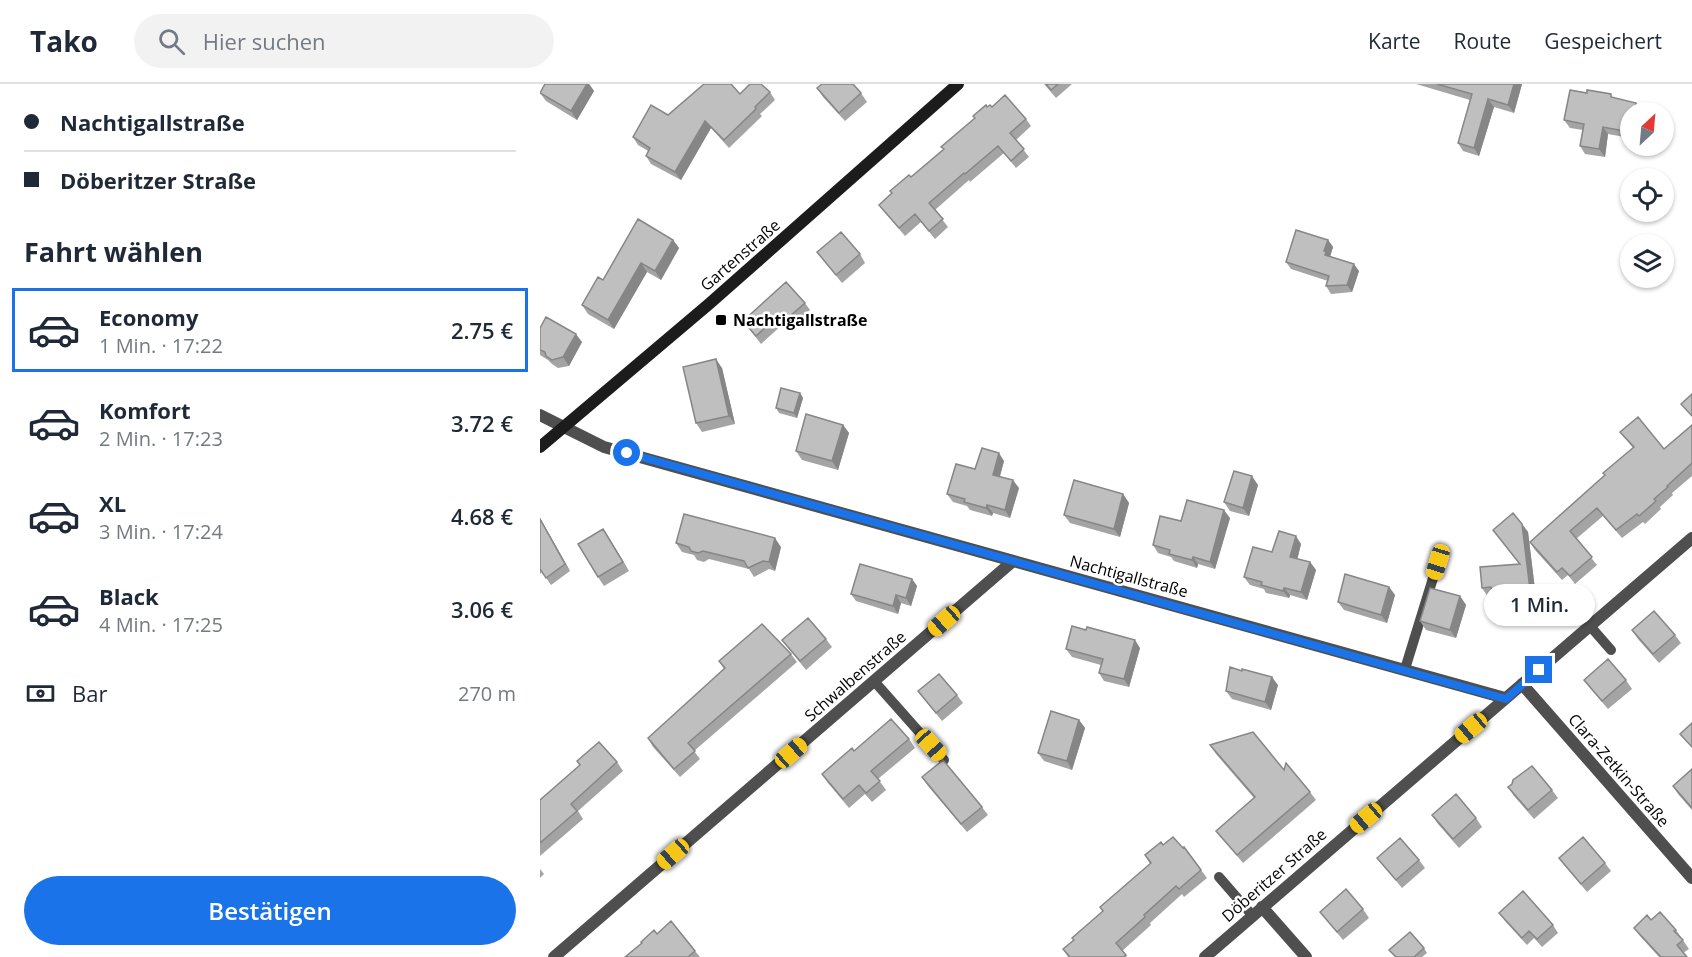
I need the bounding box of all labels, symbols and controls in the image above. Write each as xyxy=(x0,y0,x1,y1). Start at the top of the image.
search box xyxy=(134,14,554,68)
text: Tako xyxy=(30,22,98,60)
icon: search xyxy=(155,25,188,58)
text: Hier suchen xyxy=(203,26,326,56)
text: Karte xyxy=(1368,27,1420,55)
text: Route xyxy=(1453,27,1511,55)
text: Gespeichert xyxy=(1544,27,1662,55)
north arrow xyxy=(1620,102,1674,156)
map controls xyxy=(1620,102,1674,288)
text: Nachtigallstraße xyxy=(60,107,245,137)
text: Döberitzer Straße xyxy=(60,165,256,195)
button: locate xyxy=(1620,168,1674,222)
street label: Gartenstraße xyxy=(695,214,785,296)
text: Fahrt wählen xyxy=(24,233,203,270)
button: layers xyxy=(1620,234,1674,288)
text: Economy xyxy=(99,302,198,332)
icon: car xyxy=(27,303,81,357)
place label: Nachtigallstraße xyxy=(733,309,867,331)
marker: Nachtigallstraße xyxy=(714,313,728,327)
text: 2.75 € xyxy=(451,315,513,345)
text: 1 Min. · 17:22 xyxy=(99,332,223,359)
text: Komfort xyxy=(99,395,191,425)
icon: car xyxy=(27,396,81,450)
text: 3.72 € xyxy=(451,408,513,438)
text: 2 Min. · 17:23 xyxy=(99,425,223,452)
route start xyxy=(613,439,640,466)
text: XL xyxy=(99,488,126,518)
icon: car xyxy=(27,489,81,543)
text: 4.68 € xyxy=(451,501,513,531)
text: 3 Min. · 17:24 xyxy=(99,518,223,545)
car xyxy=(1424,542,1452,582)
street label: Nachtigallstraße xyxy=(1067,550,1191,602)
text: Black xyxy=(99,581,159,611)
icon: car xyxy=(27,582,81,636)
callout: 1 Min. xyxy=(1484,583,1594,625)
text: 1 Min. xyxy=(1510,591,1569,618)
text: 3.06 € xyxy=(451,594,513,624)
car xyxy=(925,602,963,640)
text: 4 Min. · 17:25 xyxy=(99,611,223,638)
street label: Schwalbenstraße xyxy=(800,626,910,726)
route end xyxy=(1525,656,1552,683)
icon: cash xyxy=(24,677,57,710)
text: Bar xyxy=(72,678,107,708)
text: 270 m xyxy=(458,680,516,707)
street label: Clara-Zetkin-Straße xyxy=(1564,709,1674,831)
car xyxy=(1451,710,1491,746)
car xyxy=(912,726,950,764)
car xyxy=(772,734,810,772)
car xyxy=(1346,800,1386,836)
street label: Döberitzer Straße xyxy=(1217,823,1331,927)
car xyxy=(654,835,692,873)
button: Bestätigen xyxy=(24,876,516,945)

